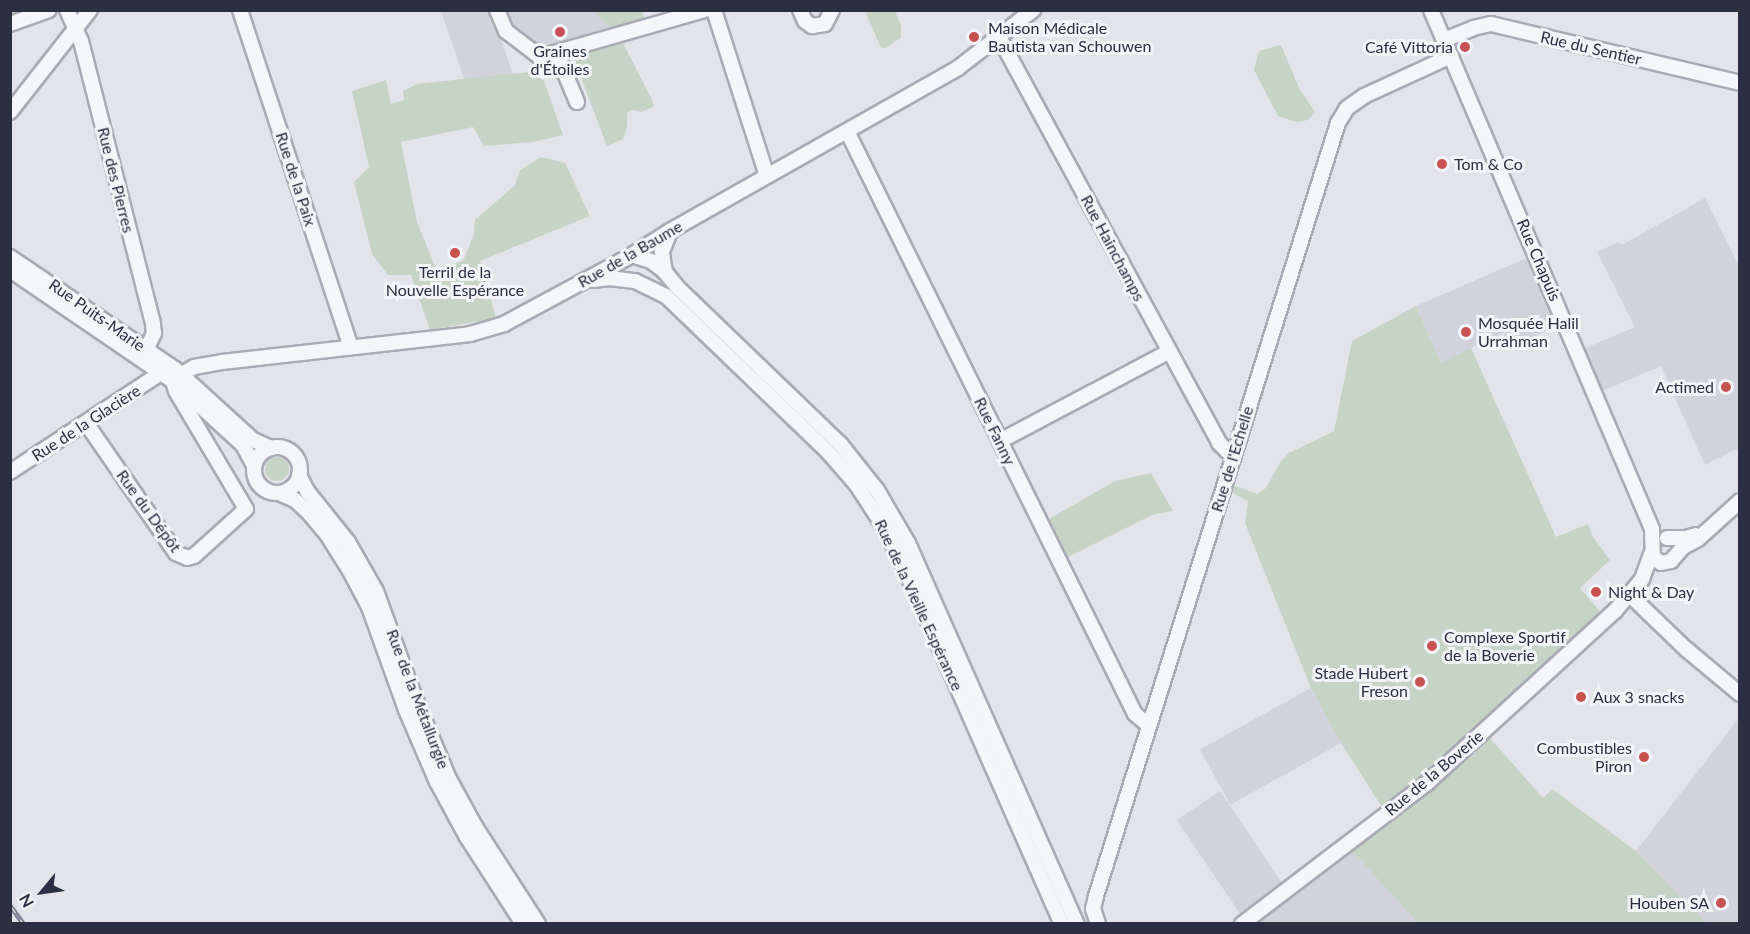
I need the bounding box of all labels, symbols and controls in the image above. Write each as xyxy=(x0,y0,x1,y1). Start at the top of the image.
place label: Maison Médicale Bautista van Schouwen xyxy=(988,18,1152,56)
marker: Graines d'Étoiles xyxy=(553,25,567,39)
street label: Rue du Sentier xyxy=(1539,27,1643,69)
marker: Maison Médicale Bautista van Schouwen xyxy=(965,28,983,46)
place label: Café Vittoria xyxy=(1364,37,1453,57)
marker: Café Vittoria xyxy=(1458,40,1472,54)
place label: Graines d'Étoiles xyxy=(531,41,589,79)
street label: Rue des Pierres xyxy=(94,125,138,235)
street label: Rue de la Paix xyxy=(272,130,320,228)
place label: Tom & Co xyxy=(1454,154,1523,174)
marker: Tom & Co xyxy=(1435,157,1449,171)
street label: Rue Hainchamps xyxy=(1077,192,1149,304)
street label: Rue de la Baume xyxy=(574,216,686,292)
street label: Rue Chapuis xyxy=(1513,216,1565,304)
marker: Terril de la Nouvelle Espérance xyxy=(448,246,462,260)
place label: Terril de la Nouvelle Espérance xyxy=(386,262,524,300)
street label: Rue Puits-Marie xyxy=(45,275,149,355)
place label: Mosquée Halil Urrahman xyxy=(1478,313,1579,351)
marker: Mosquée Halil Urrahman xyxy=(1459,325,1473,339)
place label: Actimed xyxy=(1655,377,1714,397)
marker: Actimed xyxy=(1719,380,1733,394)
street label: Rue de la Glacière xyxy=(28,381,144,465)
street label: Rue Fanny xyxy=(970,394,1020,468)
street label: Rue de l'Echelle xyxy=(1207,404,1257,514)
street label: Rue du Dépôt xyxy=(113,466,185,556)
street label: Rue de la Vieille Espérance xyxy=(871,516,967,694)
place label: Night & Day xyxy=(1608,582,1694,602)
marker: Night & Day xyxy=(1589,585,1603,599)
street label: Rue de la Métallurgie xyxy=(383,627,453,771)
place label: Complexe Sportif de la Boverie xyxy=(1444,627,1566,665)
marker: Complexe Sportif de la Boverie xyxy=(1425,639,1439,653)
place label: Stade Hubert Freson xyxy=(1315,663,1408,701)
marker: Stade Hubert Freson xyxy=(1413,675,1427,689)
place label: Aux 3 snacks xyxy=(1593,687,1684,707)
marker: Aux 3 snacks xyxy=(1574,690,1588,704)
street label: Rue de la Boverie xyxy=(1381,726,1487,820)
place label: Combustibles Piron xyxy=(1536,738,1632,776)
marker: Combustibles Piron xyxy=(1637,750,1651,764)
north arrow xyxy=(12,862,72,922)
text: N xyxy=(15,891,37,911)
place label: Houben SA xyxy=(1629,893,1709,913)
marker: Houben SA xyxy=(1714,896,1728,910)

